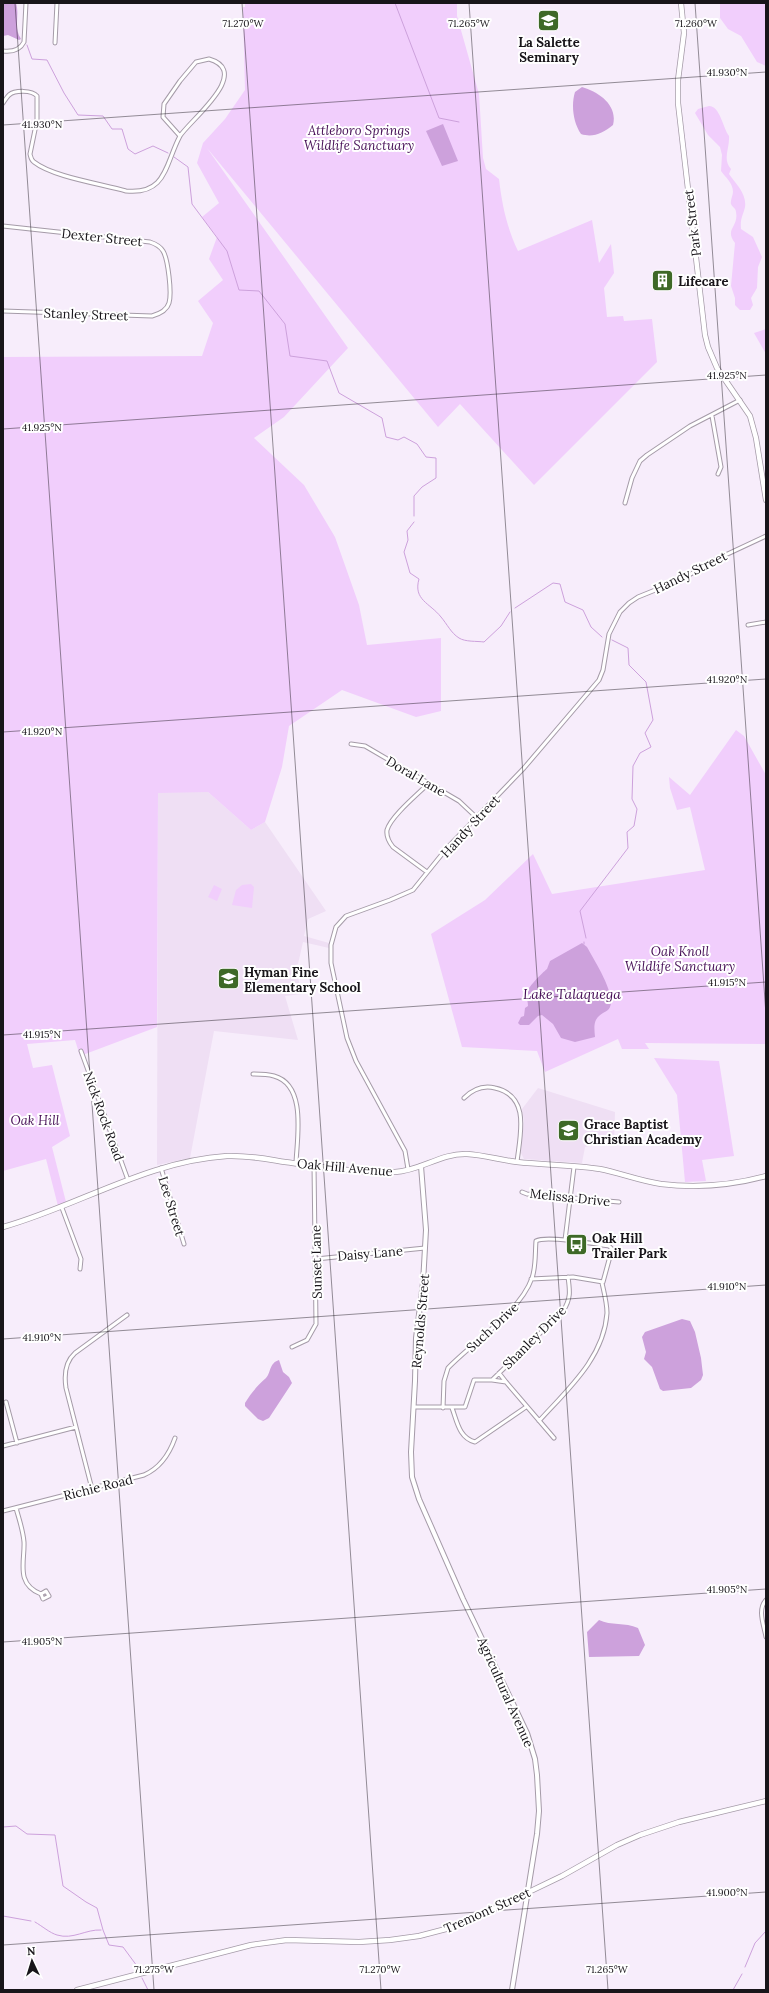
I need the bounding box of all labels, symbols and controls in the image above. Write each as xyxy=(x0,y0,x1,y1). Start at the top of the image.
school or university icon: La Salette Seminary xyxy=(536,7,562,33)
text: 71.270°W xyxy=(223,17,264,30)
text: 71.265°W xyxy=(448,17,491,30)
text: 71.260°W xyxy=(675,17,718,30)
place label: La Salette Seminary xyxy=(518,34,580,66)
text: 41.930°N xyxy=(707,66,748,79)
text: 41.930°N xyxy=(22,118,63,131)
park label: Attleboro Springs Wildlife Sanctuary xyxy=(304,122,415,154)
street label: Park Street xyxy=(680,188,705,257)
street label: Dexter Street xyxy=(61,225,143,250)
building icon: Lifecare xyxy=(650,268,676,294)
place label: Lifecare xyxy=(678,273,729,290)
street label: Stanley Street xyxy=(43,305,129,324)
text: 41.925°N xyxy=(707,369,747,382)
text: 41.925°N xyxy=(22,421,62,434)
street label: Handy Street xyxy=(651,547,730,598)
text: 41.920°N xyxy=(707,673,748,686)
text: 41.920°N xyxy=(22,725,63,738)
street label: Doral Lane xyxy=(383,753,449,800)
street label: Handy Street xyxy=(437,791,504,861)
park label: Oak Knoll Wildlife Sanctuary xyxy=(625,943,736,975)
place label: Hyman Fine Elementary School xyxy=(244,964,361,996)
school or university icon: Hyman Fine Elementary School xyxy=(215,966,241,992)
text: 41.915°N xyxy=(708,976,746,989)
water label: Lake Talaquega xyxy=(523,985,621,1003)
text: 41.915°N xyxy=(23,1028,61,1041)
street label: Nick Rock Road xyxy=(79,1069,128,1163)
park label: Oak Hill xyxy=(10,1112,60,1129)
place label: Grace Baptist Christian Academy xyxy=(584,1116,703,1148)
school or university icon: Grace Baptist Christian Academy xyxy=(556,1118,582,1144)
street label: Oak Hill Avenue xyxy=(297,1155,393,1180)
street label: Lee Street xyxy=(154,1174,189,1238)
street label: Melissa Drive xyxy=(529,1185,611,1210)
street label: Sunset Lane xyxy=(307,1225,326,1299)
place label: Oak Hill Trailer Park xyxy=(592,1230,667,1262)
bus stop icon: Oak Hill Trailer Park xyxy=(563,1232,589,1258)
street label: Daisy Lane xyxy=(337,1242,404,1265)
street label: Reynolds Street xyxy=(408,1273,433,1369)
text: 41.910°N xyxy=(708,1280,747,1293)
street label: Such Drive xyxy=(463,1299,522,1356)
street label: Shanley Drive xyxy=(499,1302,570,1373)
text: 41.910°N xyxy=(23,1331,62,1344)
street label: Richie Road xyxy=(62,1471,135,1504)
text: 41.905°N xyxy=(707,1583,748,1596)
street label: Agricultural Avenue xyxy=(473,1634,537,1750)
text: 41.905°N xyxy=(22,1635,63,1648)
street label: Tremont Street xyxy=(441,1884,533,1937)
text: 41.900°N xyxy=(706,1886,748,1899)
north arrow xyxy=(12,1941,52,1981)
text: N xyxy=(27,1944,37,1958)
text: 71.275°W xyxy=(134,1963,175,1976)
text: 71.270°W xyxy=(360,1963,401,1976)
text: 71.265°W xyxy=(586,1963,629,1976)

